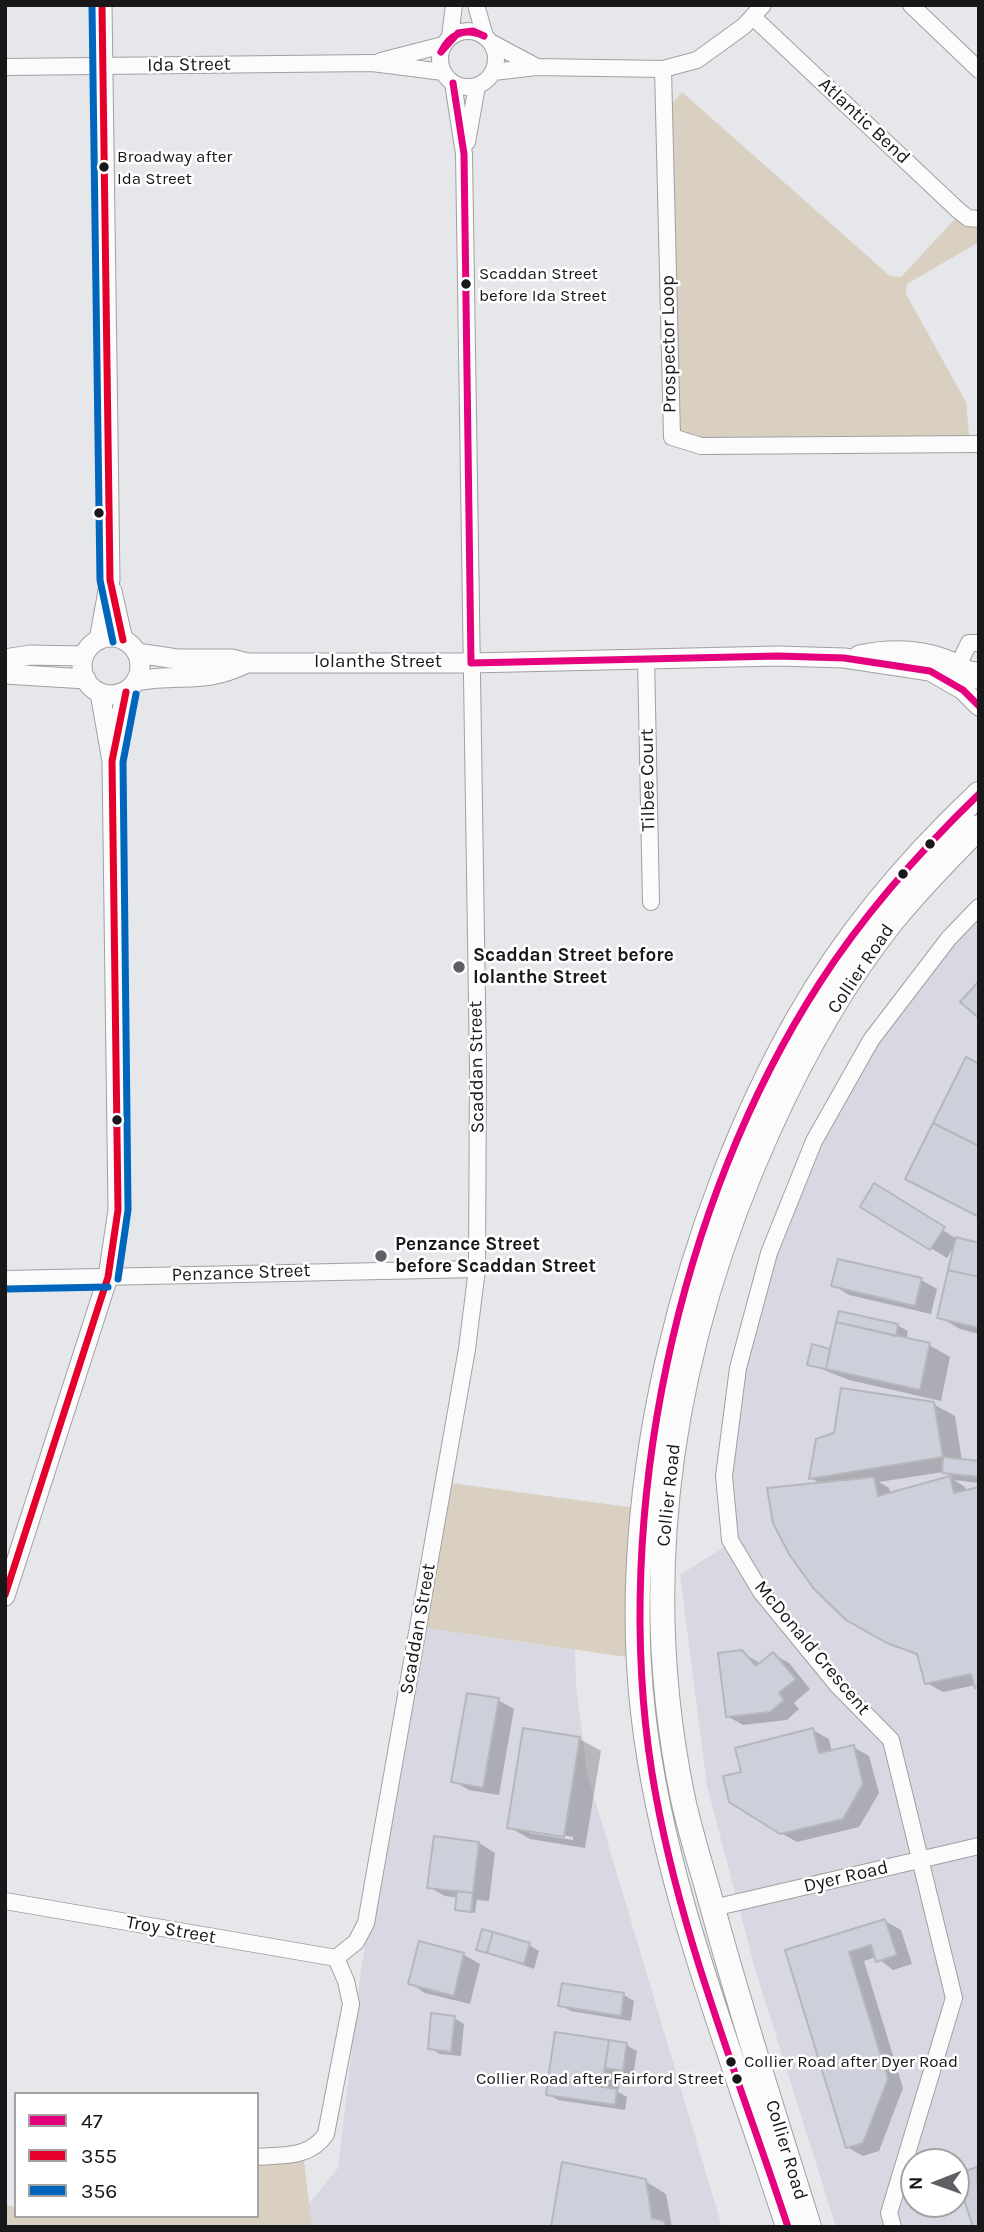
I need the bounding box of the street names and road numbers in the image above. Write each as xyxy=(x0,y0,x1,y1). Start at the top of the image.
street label: Ida Street xyxy=(147,53,231,77)
street label: Atlantic Bend xyxy=(814,73,914,169)
street label: Prospector Loop xyxy=(656,275,682,413)
street label: Iolanthe Street xyxy=(314,651,442,673)
street label: Tilbee Court xyxy=(636,728,660,832)
street label: Collier Road xyxy=(823,920,899,1018)
street label: Scaddan Street xyxy=(464,1000,490,1134)
street label: Penzance Street xyxy=(171,1259,311,1287)
street label: Collier Road xyxy=(652,1442,686,1548)
street label: Scaddan Street xyxy=(395,1562,441,1696)
street label: McDonald Crescent xyxy=(749,1576,875,1720)
street label: Dyer Road xyxy=(801,1856,891,1898)
street label: Troy Street xyxy=(124,1911,218,1949)
street label: Collier Road xyxy=(760,2097,812,2203)

